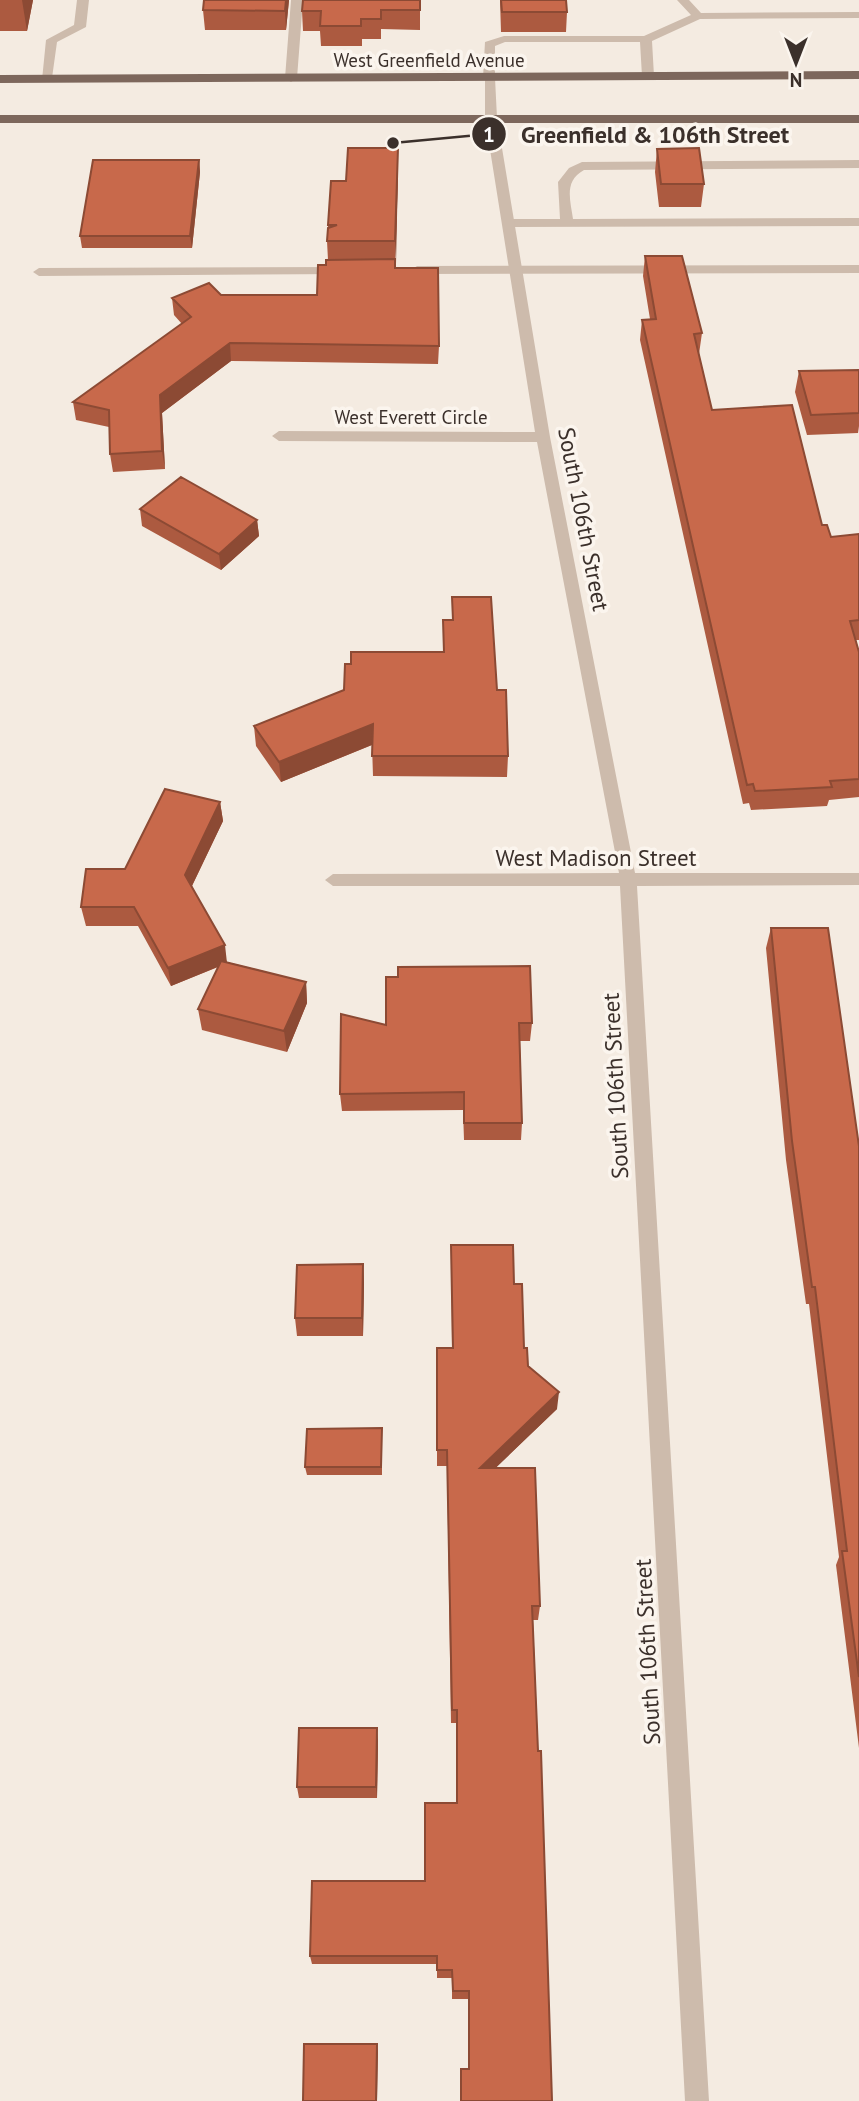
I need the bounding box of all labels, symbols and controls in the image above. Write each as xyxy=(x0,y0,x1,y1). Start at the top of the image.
north arrow xyxy=(761,28,831,98)
street label: West Greenfield Avenue xyxy=(333,48,525,72)
text: N xyxy=(790,68,802,92)
callout: Greenfield & 106th Street xyxy=(472,112,803,157)
text: Greenfield & 106th Street xyxy=(521,119,790,150)
text: 1 xyxy=(483,121,495,148)
street label: West Everett Circle xyxy=(334,405,488,429)
street label: South 106th Street xyxy=(552,425,616,613)
street label: West Madison Street xyxy=(496,843,697,872)
street label: South 106th Street xyxy=(596,992,634,1180)
street label: South 106th Street xyxy=(628,1558,666,1746)

